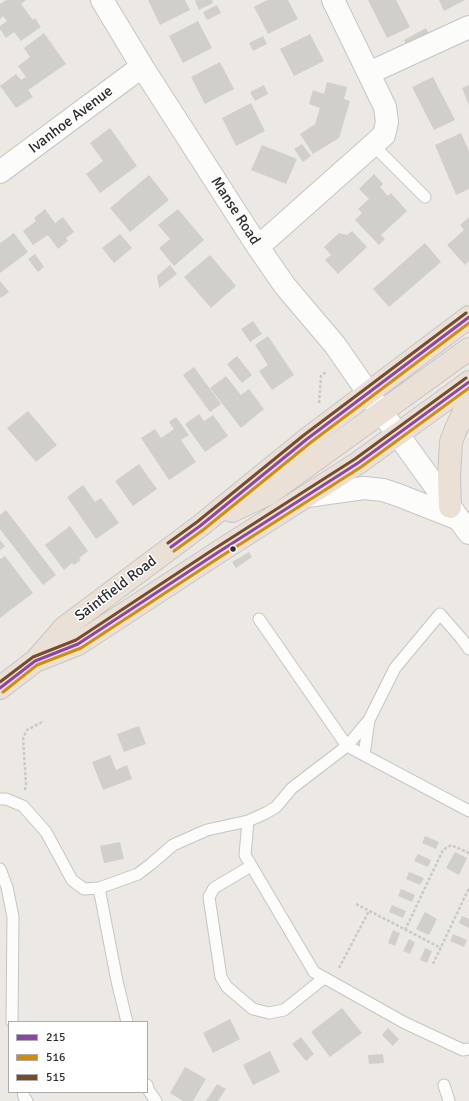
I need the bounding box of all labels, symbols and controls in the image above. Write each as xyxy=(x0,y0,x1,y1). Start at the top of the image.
street label: Ivanhoe Avenue xyxy=(25,83,117,157)
street label: Manse Road xyxy=(206,174,264,248)
unlabelled marker xyxy=(228,544,238,554)
street label: Saintfield Road xyxy=(72,552,160,626)
legend xyxy=(8,1021,148,1093)
text: 215 xyxy=(46,1030,65,1045)
text: 516 xyxy=(46,1050,65,1065)
text: 515 xyxy=(46,1070,65,1085)

